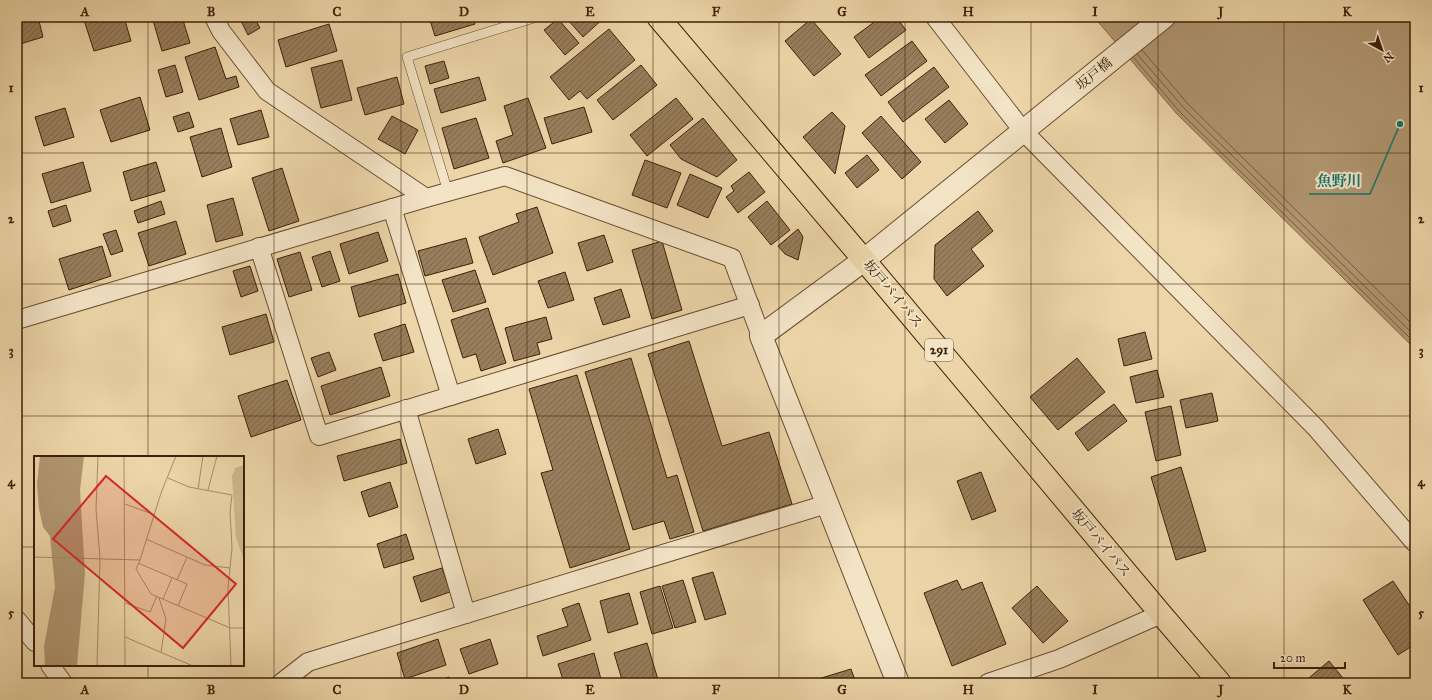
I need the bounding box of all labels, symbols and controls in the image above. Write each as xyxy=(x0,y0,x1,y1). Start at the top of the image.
text: A xyxy=(80,4,90,20)
text: B xyxy=(207,4,216,20)
text: C xyxy=(333,4,342,20)
text: D xyxy=(459,4,469,20)
text: E xyxy=(585,4,595,20)
text: F xyxy=(712,4,721,20)
text: G xyxy=(837,4,847,20)
text: H xyxy=(962,4,974,20)
text: I xyxy=(1092,4,1098,20)
text: J xyxy=(1216,4,1224,20)
text: K xyxy=(1342,4,1352,20)
north arrow xyxy=(1362,30,1402,70)
text: N xyxy=(1380,49,1396,66)
street label: 坂戸橋 xyxy=(1072,54,1116,94)
text: 1 xyxy=(8,80,14,96)
text: 1 xyxy=(1418,80,1424,96)
callout: 魚野川 xyxy=(1309,167,1370,194)
text: 魚野川 xyxy=(1316,172,1362,190)
text: 2 xyxy=(8,211,15,227)
text: 2 xyxy=(1418,211,1425,227)
street label: 坂戸バイパス xyxy=(860,256,926,332)
road number: 291 xyxy=(925,339,953,361)
text: 3 xyxy=(8,343,14,359)
text: 3 xyxy=(1418,343,1424,359)
inset map xyxy=(34,456,244,666)
text: 4 xyxy=(7,474,15,490)
text: 4 xyxy=(1417,474,1425,490)
street label: 坂戸バイパス xyxy=(1068,505,1134,581)
text: 5 xyxy=(8,605,15,621)
text: 5 xyxy=(1418,605,1425,621)
scale bar xyxy=(1274,644,1345,670)
text: 20 m xyxy=(1280,651,1306,665)
text: A xyxy=(80,682,90,698)
text: B xyxy=(207,682,216,698)
text: C xyxy=(333,682,342,698)
text: D xyxy=(459,682,469,698)
text: E xyxy=(585,682,595,698)
text: F xyxy=(712,682,721,698)
text: G xyxy=(837,682,847,698)
text: H xyxy=(962,682,974,698)
text: I xyxy=(1092,682,1098,698)
text: J xyxy=(1216,682,1224,698)
text: K xyxy=(1342,682,1352,698)

